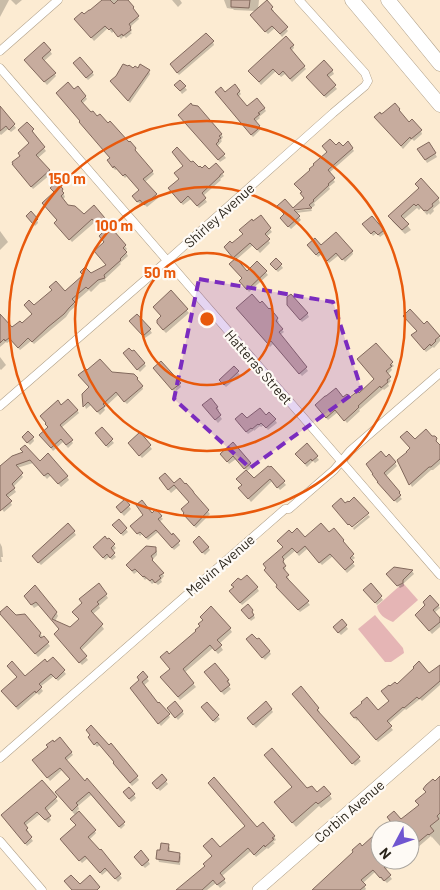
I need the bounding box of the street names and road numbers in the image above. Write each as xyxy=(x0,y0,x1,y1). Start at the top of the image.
street label: Shirley Avenue xyxy=(180,179,258,251)
street label: Hatteras Street xyxy=(222,326,296,408)
street label: Melvin Avenue xyxy=(182,530,258,600)
street label: Corbin Avenue xyxy=(310,776,388,846)

